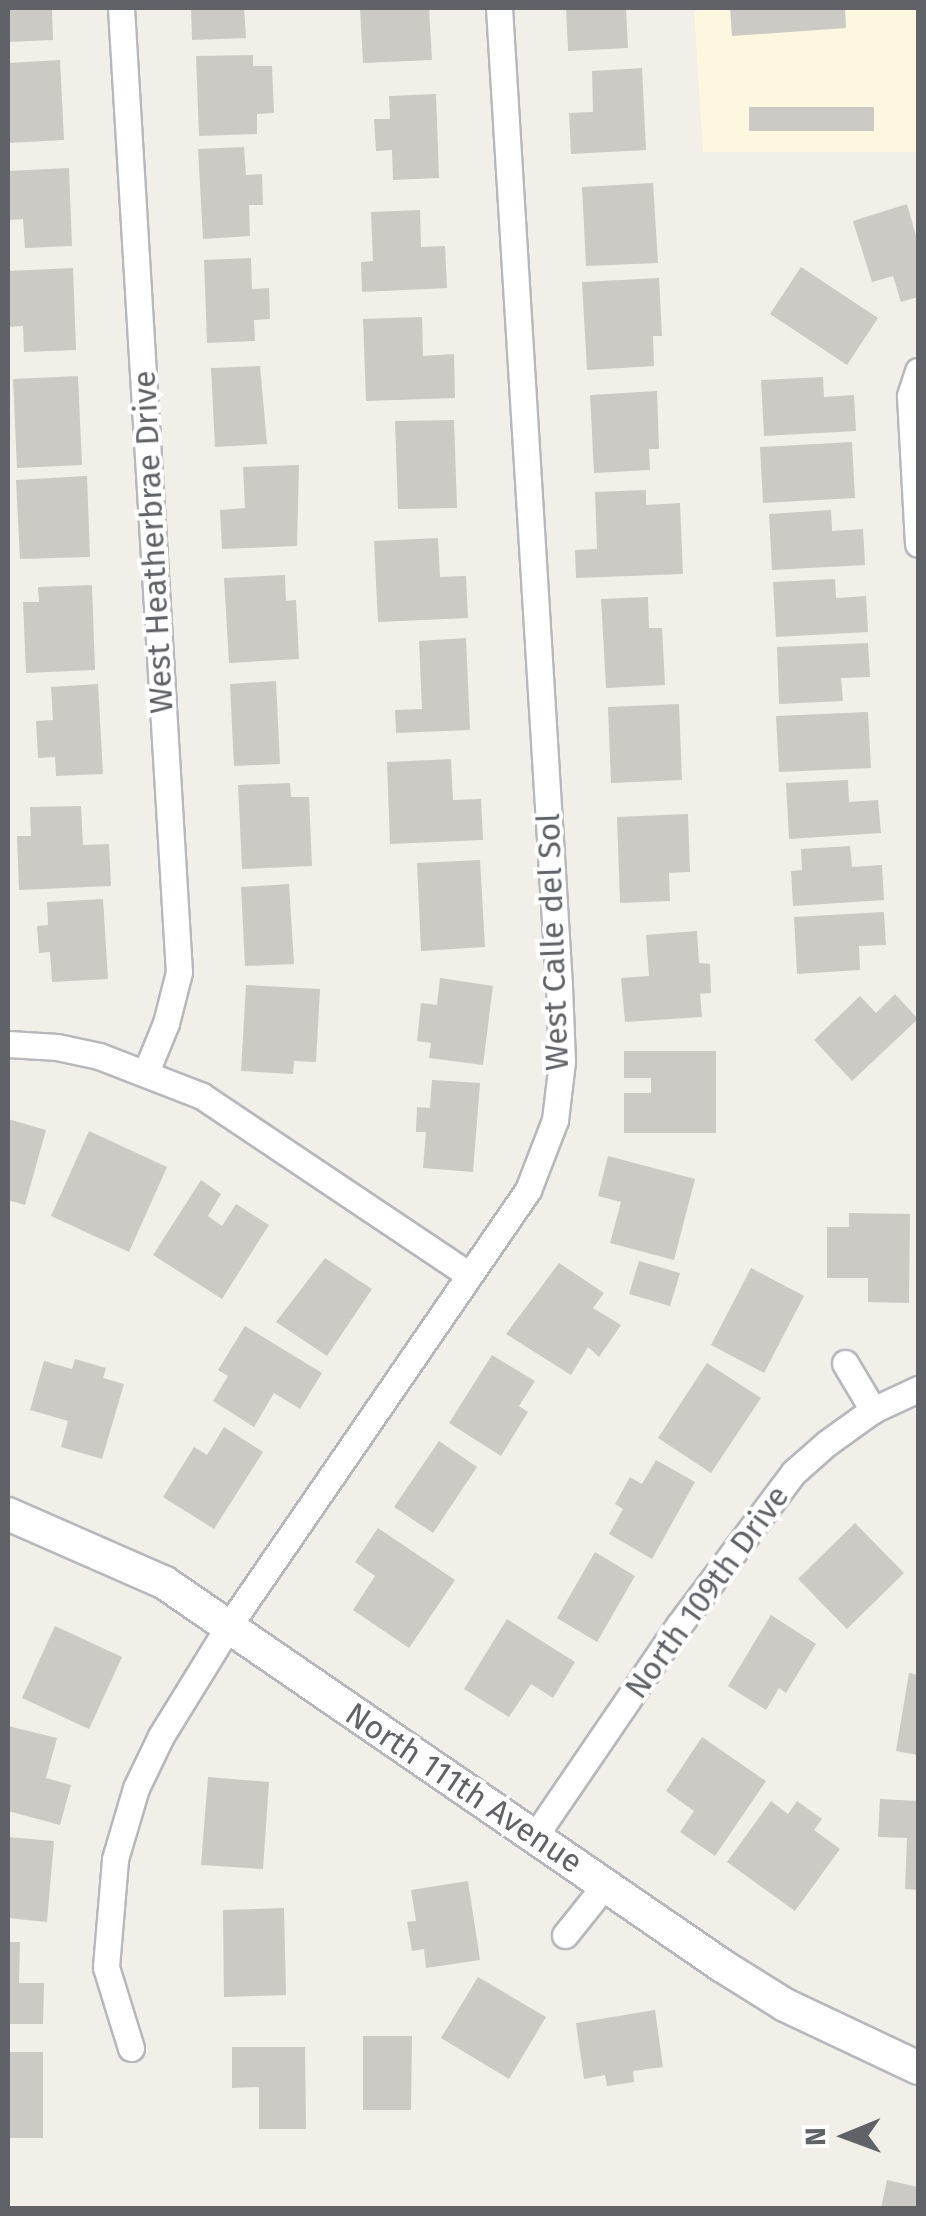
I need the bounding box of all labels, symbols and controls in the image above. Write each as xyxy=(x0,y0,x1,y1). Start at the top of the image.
street label: West Heatherbrae Drive xyxy=(125,369,181,715)
street label: West Calle del Sol xyxy=(529,813,577,1071)
street label: North 109th Drive xyxy=(617,1478,797,1706)
street label: North 111th Avenue xyxy=(338,1695,590,1881)
north arrow xyxy=(796,2086,896,2186)
text: N xyxy=(799,2127,832,2146)

